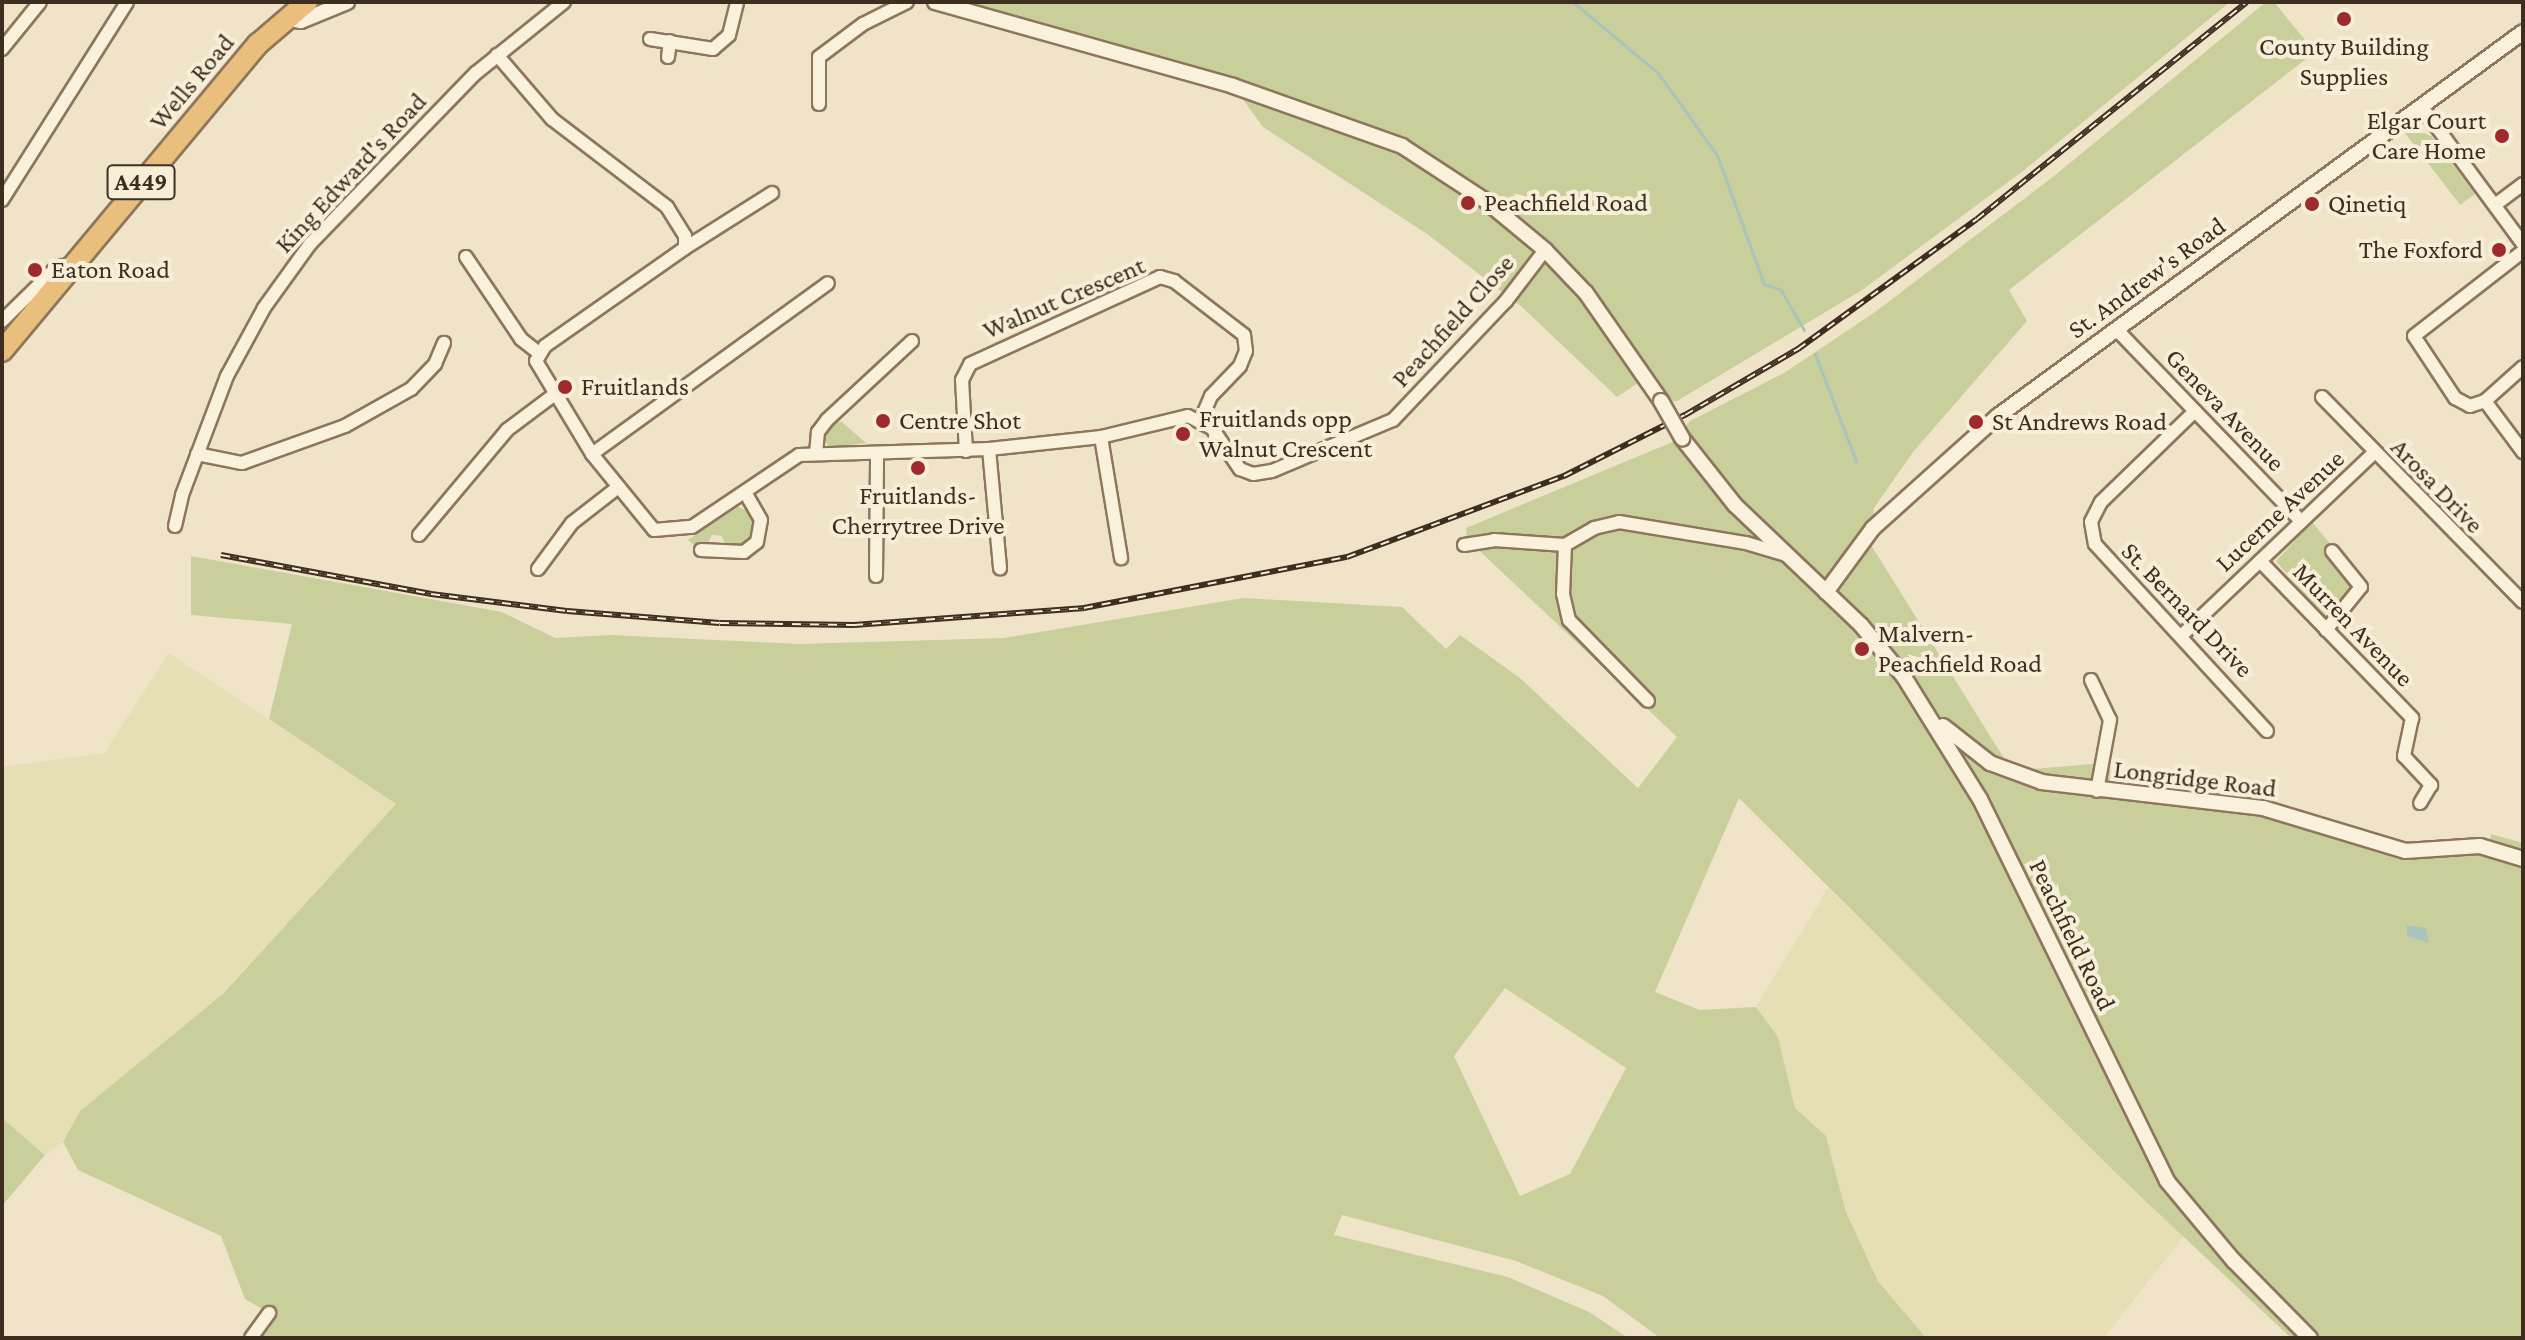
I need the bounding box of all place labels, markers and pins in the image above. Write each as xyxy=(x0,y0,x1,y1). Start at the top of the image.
marker: County Building Supplies xyxy=(2335,10,2353,28)
place label: County Building Supplies xyxy=(2259,31,2429,92)
place label: Elgar Court Care Home xyxy=(2367,105,2486,166)
marker: Elgar Court Care Home xyxy=(2493,127,2511,145)
place label: Peachfield Road xyxy=(1484,187,1648,219)
place label: Qinetiq xyxy=(2328,188,2406,220)
marker: Peachfield Road xyxy=(1459,194,1477,212)
marker: Qinetiq xyxy=(2303,195,2321,213)
place label: The Foxford xyxy=(2359,234,2483,266)
marker: The Foxford xyxy=(2490,241,2508,259)
place label: Eaton Road xyxy=(51,254,170,286)
marker: Eaton Road xyxy=(26,261,44,279)
place label: Fruitlands xyxy=(581,371,689,403)
marker: Fruitlands xyxy=(556,378,574,396)
place label: Fruitlands opp Walnut Crescent xyxy=(1199,403,1372,464)
place label: Centre Shot xyxy=(899,405,1021,437)
place label: St Andrews Road xyxy=(1992,406,2167,438)
marker: Centre Shot xyxy=(874,412,892,430)
marker: St Andrews Road xyxy=(1967,413,1985,431)
marker: Fruitlands opp Walnut Crescent xyxy=(1174,425,1192,443)
marker: Fruitlands- Cherrytree Drive xyxy=(909,459,927,477)
place label: Fruitlands- Cherrytree Drive xyxy=(832,480,1004,542)
place label: Malvern- Peachfield Road xyxy=(1878,618,2042,680)
marker: Malvern- Peachfield Road xyxy=(1853,640,1871,658)

